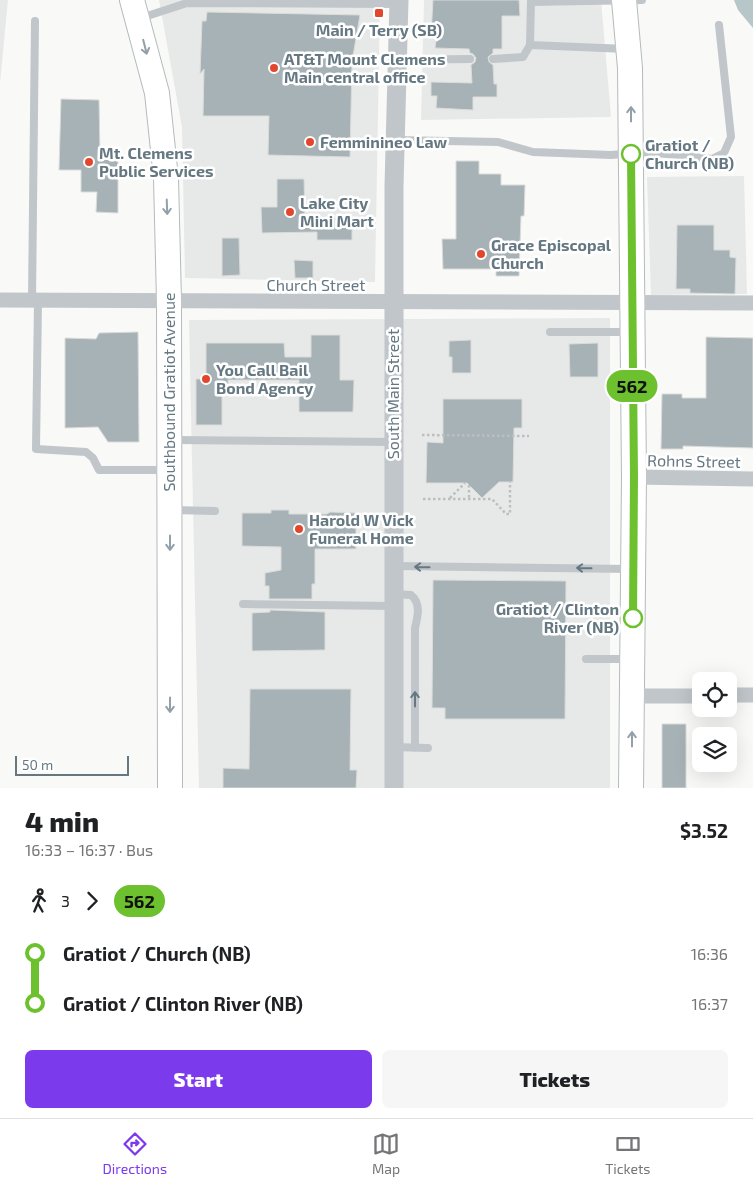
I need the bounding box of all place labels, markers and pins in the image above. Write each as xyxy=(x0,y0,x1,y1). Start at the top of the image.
marker: Main / Terry (SB) xyxy=(373,7,385,19)
place label: Main / Terry (SB) xyxy=(316,20,442,40)
place label: AT&T Mount Clemens Main central office xyxy=(284,49,445,86)
marker: AT&T Mount Clemens Main central office xyxy=(268,62,280,74)
place label: Femminineo Law xyxy=(320,132,448,151)
place label: Gratiot / Church (NB) xyxy=(645,135,734,172)
marker: Femminineo Law xyxy=(304,136,316,148)
place label: Mt. Clemens Public Services xyxy=(99,143,213,180)
marker: Gratiot / Church (NB) xyxy=(621,144,641,164)
marker: Mt. Clemens Public Services xyxy=(83,156,95,168)
place label: Lake City Mini Mart xyxy=(300,193,374,230)
marker: Lake City Mini Mart xyxy=(284,206,296,218)
place label: Grace Episcopal Church xyxy=(491,235,612,272)
marker: Grace Episcopal Church xyxy=(475,248,487,260)
place label: You Call Bail Bond Agency xyxy=(216,360,313,398)
marker: You Call Bail Bond Agency xyxy=(200,373,212,385)
place label: Harold W Vick Funeral Home xyxy=(309,510,414,547)
marker: Harold W Vick Funeral Home xyxy=(293,523,305,535)
place label: Gratiot / Clinton River (NB) xyxy=(496,599,619,636)
marker: Gratiot / Clinton River (NB) xyxy=(623,608,643,628)

